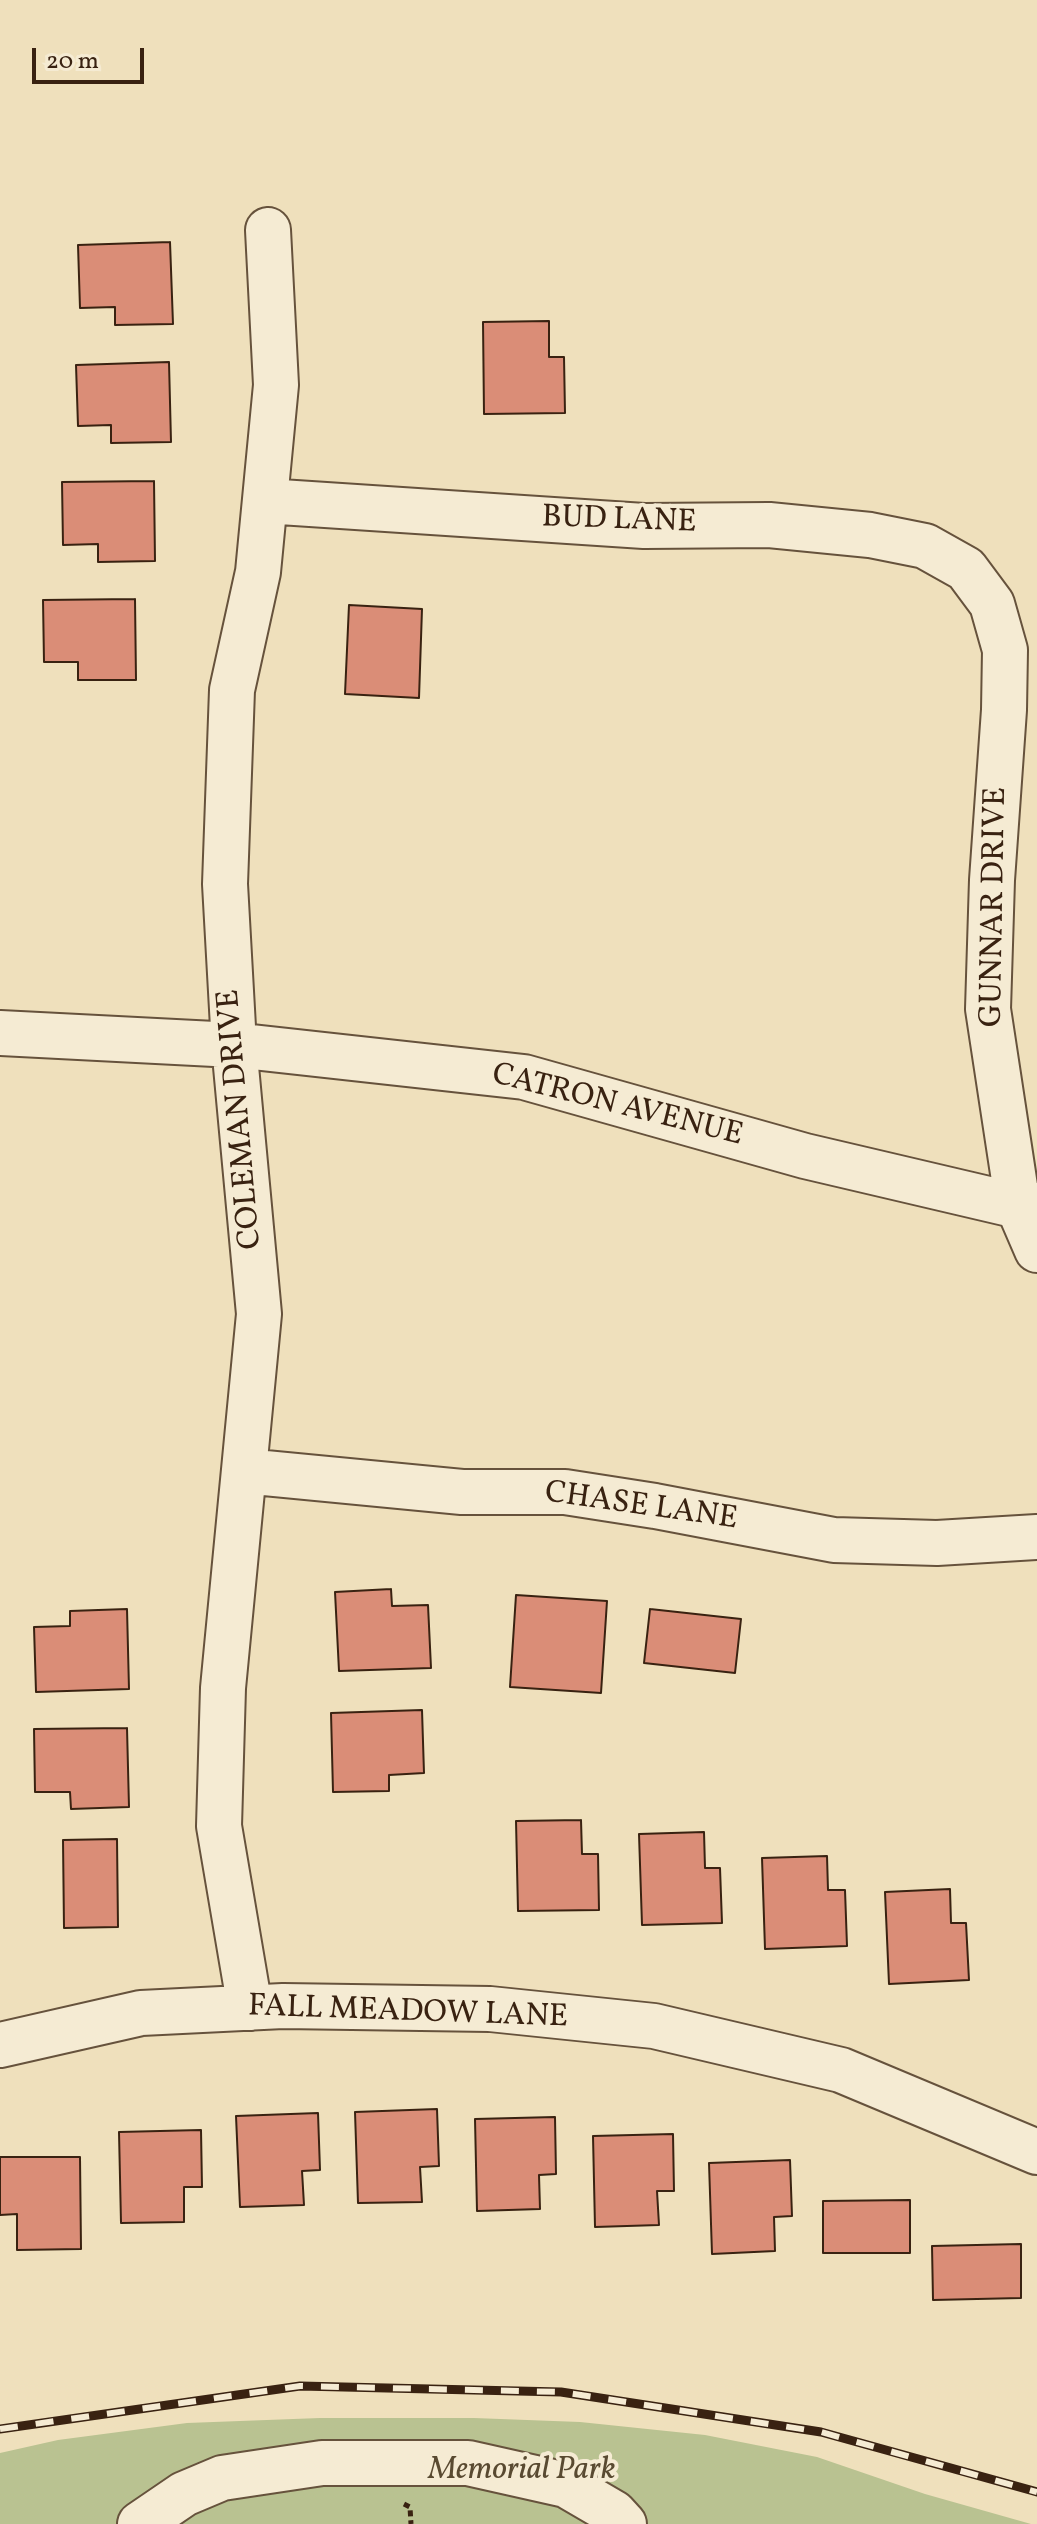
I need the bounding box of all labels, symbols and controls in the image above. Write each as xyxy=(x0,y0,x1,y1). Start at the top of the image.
scale bar xyxy=(36,32,148,82)
text: 20 m xyxy=(46,45,99,79)
street label: BUD LANE xyxy=(541,500,697,544)
street label: GUNNAR DRIVE xyxy=(975,786,1017,1028)
street label: COLEMAN DRIVE xyxy=(211,987,273,1251)
street label: CATRON AVENUE xyxy=(488,1057,746,1157)
street label: CHASE LANE xyxy=(542,1475,740,1541)
street label: FALL MEADOW LANE xyxy=(247,1989,569,2039)
park label: Memorial Park xyxy=(428,2453,616,2491)

